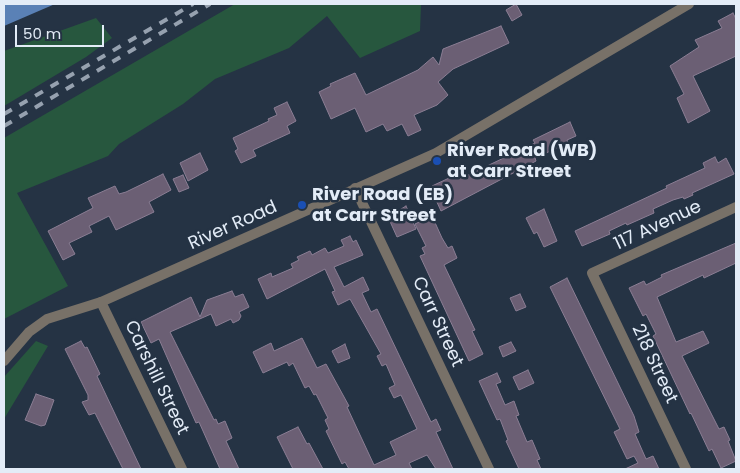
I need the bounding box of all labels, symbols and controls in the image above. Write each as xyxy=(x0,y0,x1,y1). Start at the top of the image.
scale bar xyxy=(18,15,106,47)
text: 50 m xyxy=(23,23,61,44)
place label: River Road (WB) at Carr Street xyxy=(447,140,597,182)
marker: River Road (WB) at Carr Street xyxy=(431,155,443,167)
place label: River Road (EB) at Carr Street xyxy=(312,184,453,226)
street label: 117 Avenue xyxy=(611,196,705,256)
street label: River Road xyxy=(185,197,281,255)
marker: River Road (EB) at Carr Street xyxy=(296,199,308,211)
street label: Carr Street xyxy=(407,273,467,371)
street label: Carshill Street xyxy=(119,317,193,439)
street label: 218 Street xyxy=(626,321,682,407)

